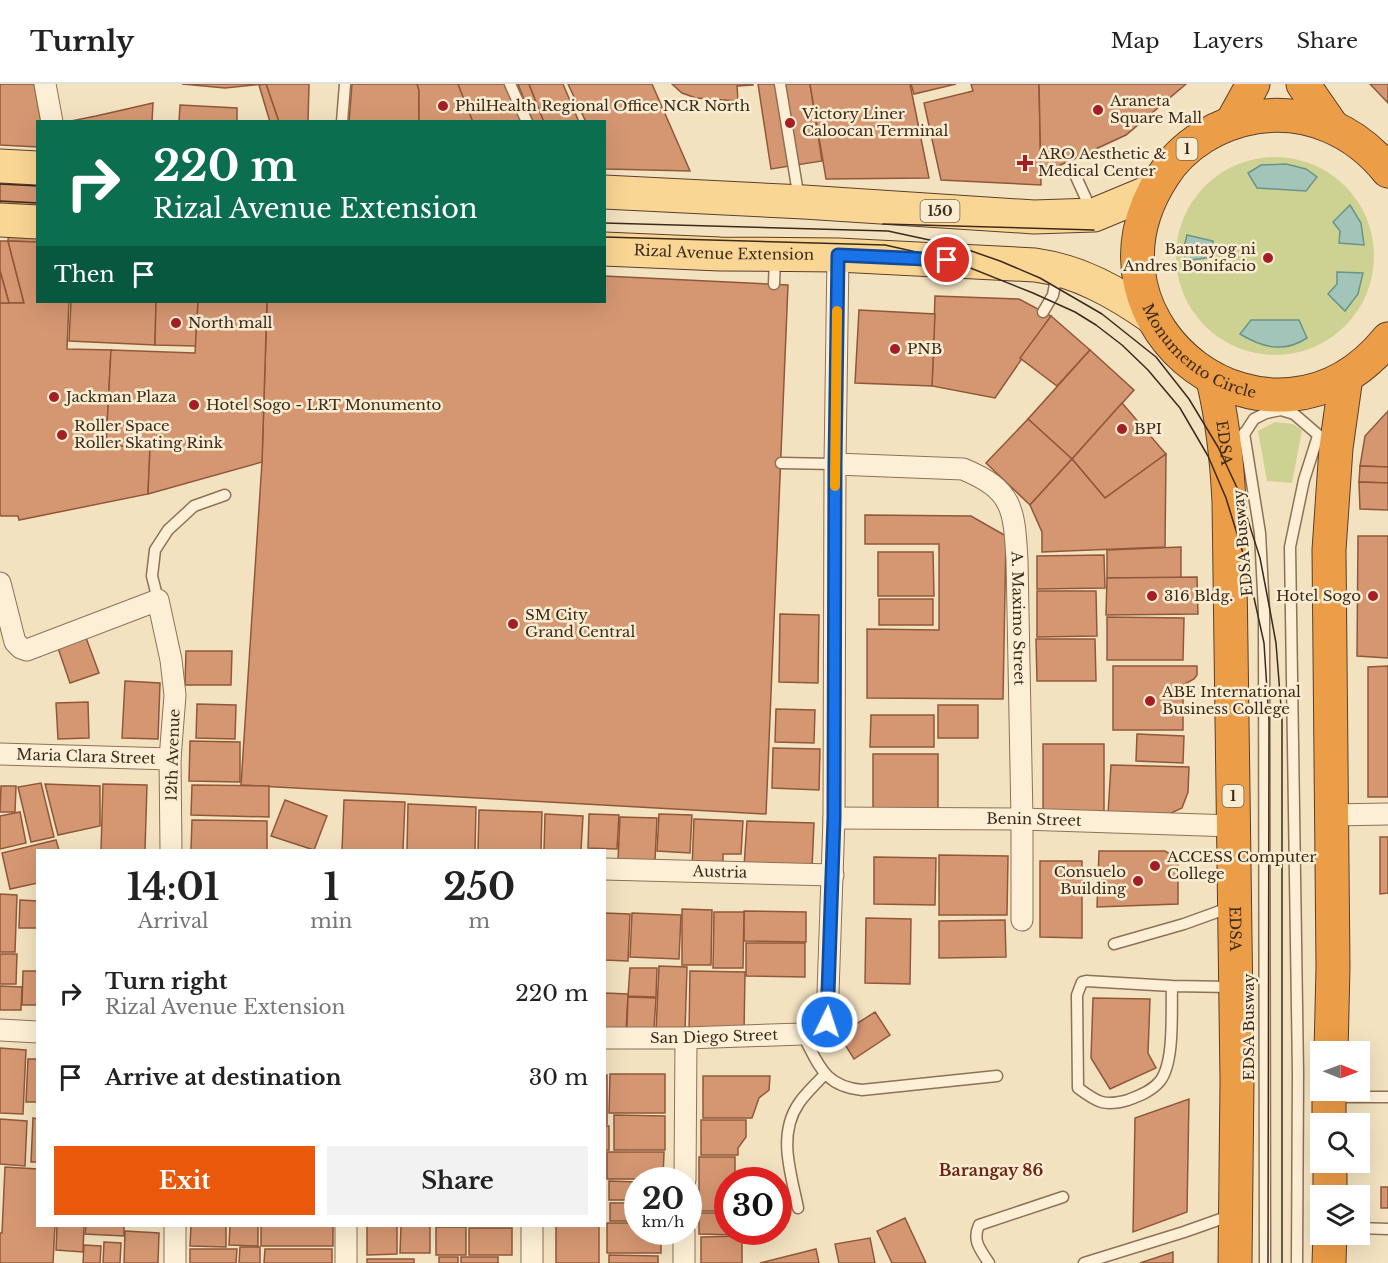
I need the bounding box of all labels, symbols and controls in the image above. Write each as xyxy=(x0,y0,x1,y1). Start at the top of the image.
text: Turnly xyxy=(30,24,134,59)
text: Map xyxy=(1111,28,1160,54)
text: Layers xyxy=(1193,28,1264,54)
text: Share xyxy=(1297,28,1358,54)
place label: Araneta Square Mall xyxy=(1109,91,1202,127)
place label: PhilHealth Regional Office NCR North xyxy=(455,96,750,115)
marker: PhilHealth Regional Office NCR North xyxy=(436,99,450,113)
marker: Araneta Square Mall xyxy=(1091,103,1105,117)
place label: Victory Liner Caloocan Terminal xyxy=(801,104,948,140)
marker: Victory Liner Caloocan Terminal xyxy=(783,116,797,130)
road number: 1 xyxy=(1176,138,1198,160)
text: 220 m xyxy=(153,140,297,192)
icon: right xyxy=(54,144,132,222)
place label: ARO Aesthetic & Medical Center xyxy=(1037,144,1167,180)
marker: ARO Aesthetic & Medical Center xyxy=(1016,154,1034,172)
text: Rizal Avenue Extension xyxy=(153,192,478,225)
road number: 150 xyxy=(920,200,960,222)
pin xyxy=(921,234,972,285)
place label: Bantayog ni Andres Bonifacio xyxy=(1122,239,1256,275)
street label: Rizal Avenue Extension xyxy=(633,240,814,264)
icon: arrive xyxy=(930,243,963,276)
marker: Bantayog ni Andres Bonifacio xyxy=(1261,251,1275,265)
icon: arrive xyxy=(127,258,160,291)
text: Then xyxy=(54,261,115,288)
street label: Monumento Circle xyxy=(1138,300,1258,402)
place label: North mall xyxy=(188,313,273,332)
marker: North mall xyxy=(169,316,183,330)
place label: PNB xyxy=(907,339,942,358)
marker: PNB xyxy=(888,342,902,356)
place label: Jackman Plaza xyxy=(64,387,177,406)
marker: Jackman Plaza xyxy=(47,390,61,404)
place label: Hotel Sogo - LRT Monumento xyxy=(206,395,442,414)
marker: Hotel Sogo - LRT Monumento xyxy=(187,398,201,412)
place label: Roller Space Roller Skating Rink xyxy=(74,416,224,452)
place label: BPI xyxy=(1134,419,1162,438)
street label: EDSA xyxy=(1212,419,1237,467)
marker: BPI xyxy=(1115,422,1129,436)
marker: Roller Space Roller Skating Rink xyxy=(55,428,69,442)
street label: EDSA Busway xyxy=(1228,488,1257,597)
street label: A. Maximo Street xyxy=(1007,550,1029,686)
place label: 316 Bldg. xyxy=(1164,586,1233,605)
place label: Hotel Sogo xyxy=(1276,586,1361,605)
marker: 316 Bldg. xyxy=(1145,589,1159,603)
marker: Hotel Sogo xyxy=(1366,589,1380,603)
place label: SM City Grand Central xyxy=(525,605,635,641)
marker: SM City Grand Central xyxy=(506,617,520,631)
place label: ABE International Business College xyxy=(1161,682,1301,718)
marker: ABE International Business College xyxy=(1143,694,1157,708)
street label: 12th Avenue xyxy=(161,708,184,802)
street label: Maria Clara Street xyxy=(16,744,156,768)
road number: 1 xyxy=(1222,785,1244,807)
street label: Benin Street xyxy=(986,809,1082,830)
place label: ACCESS Computer College xyxy=(1166,847,1317,883)
marker: ACCESS Computer College xyxy=(1148,859,1162,873)
street label: Austria xyxy=(691,861,748,882)
place label: Consuelo Building xyxy=(1054,862,1127,898)
text: 14:01 xyxy=(127,865,220,910)
text: 1 xyxy=(323,865,339,910)
text: 250 xyxy=(443,865,515,910)
marker: Consuelo Building xyxy=(1131,874,1145,888)
street label: EDSA xyxy=(1226,906,1245,952)
text: Arrival xyxy=(138,909,209,933)
text: min xyxy=(310,909,352,933)
text: m xyxy=(468,909,490,933)
text: Turn right xyxy=(105,968,227,995)
street label: EDSA Busway xyxy=(1239,973,1258,1081)
icon: right xyxy=(54,977,87,1010)
text: 220 m xyxy=(515,980,588,1007)
position arrow xyxy=(795,990,859,1054)
text: Rizal Avenue Extension xyxy=(105,995,345,1019)
street label: San Diego Street xyxy=(650,1025,779,1047)
north arrow xyxy=(1310,1041,1370,1101)
map controls xyxy=(1310,1041,1370,1245)
icon: arrive xyxy=(54,1061,87,1094)
text: Arrive at destination xyxy=(105,1064,342,1091)
text: 30 m xyxy=(529,1064,588,1091)
button: search xyxy=(1310,1113,1370,1173)
button: Exit xyxy=(54,1146,315,1215)
button: Share xyxy=(327,1146,588,1215)
district label: Barangay 86 xyxy=(939,1160,1043,1180)
speed limit sign: 30 xyxy=(714,1167,792,1245)
text: 20 xyxy=(642,1180,684,1217)
button: layers xyxy=(1310,1185,1370,1245)
text: km/h xyxy=(642,1212,684,1231)

